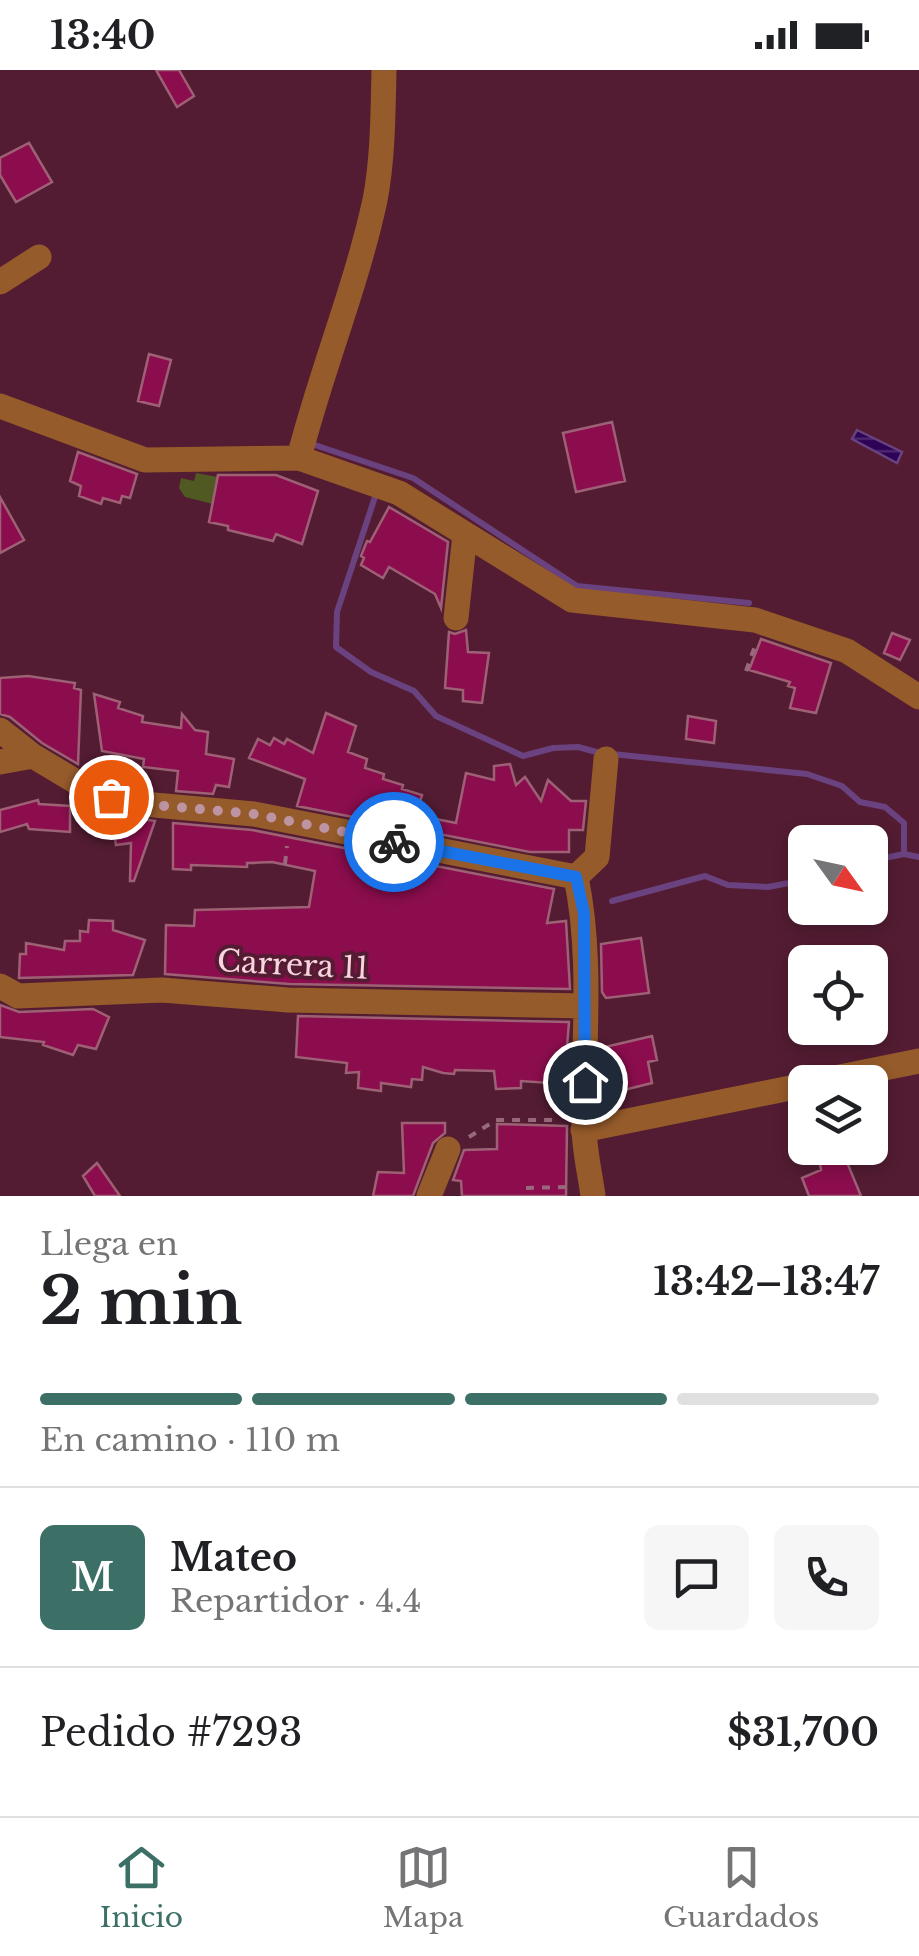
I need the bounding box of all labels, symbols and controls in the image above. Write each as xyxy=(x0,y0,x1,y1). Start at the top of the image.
text: 13:40 xyxy=(50,12,156,59)
pin xyxy=(69,755,154,840)
icon: bag xyxy=(84,770,139,825)
courier xyxy=(344,792,444,892)
icon: bike xyxy=(367,815,422,870)
north arrow xyxy=(788,825,888,925)
map controls xyxy=(788,825,888,1165)
street label: Carrera 11 xyxy=(216,942,370,987)
button: locate xyxy=(788,945,888,1045)
pin xyxy=(543,1040,628,1125)
icon: home xyxy=(558,1055,613,1110)
button: layers xyxy=(788,1065,888,1165)
text: Llega en xyxy=(40,1224,178,1264)
text: 13:42–13:47 xyxy=(653,1258,879,1305)
text: 2 min xyxy=(40,1261,242,1342)
text: En camino · 110 m xyxy=(40,1420,340,1460)
button: chat xyxy=(644,1525,749,1630)
button: phone xyxy=(774,1525,879,1630)
text: Mateo xyxy=(170,1534,297,1581)
text: M xyxy=(71,1554,114,1601)
text: Repartidor · 4.4 xyxy=(170,1581,421,1621)
text: Pedido #7293 xyxy=(40,1709,302,1756)
text: $31,700 xyxy=(727,1709,879,1756)
tab: Inicio xyxy=(100,1840,183,1935)
tab: Mapa xyxy=(383,1840,463,1935)
tab: Guardados xyxy=(663,1840,819,1935)

